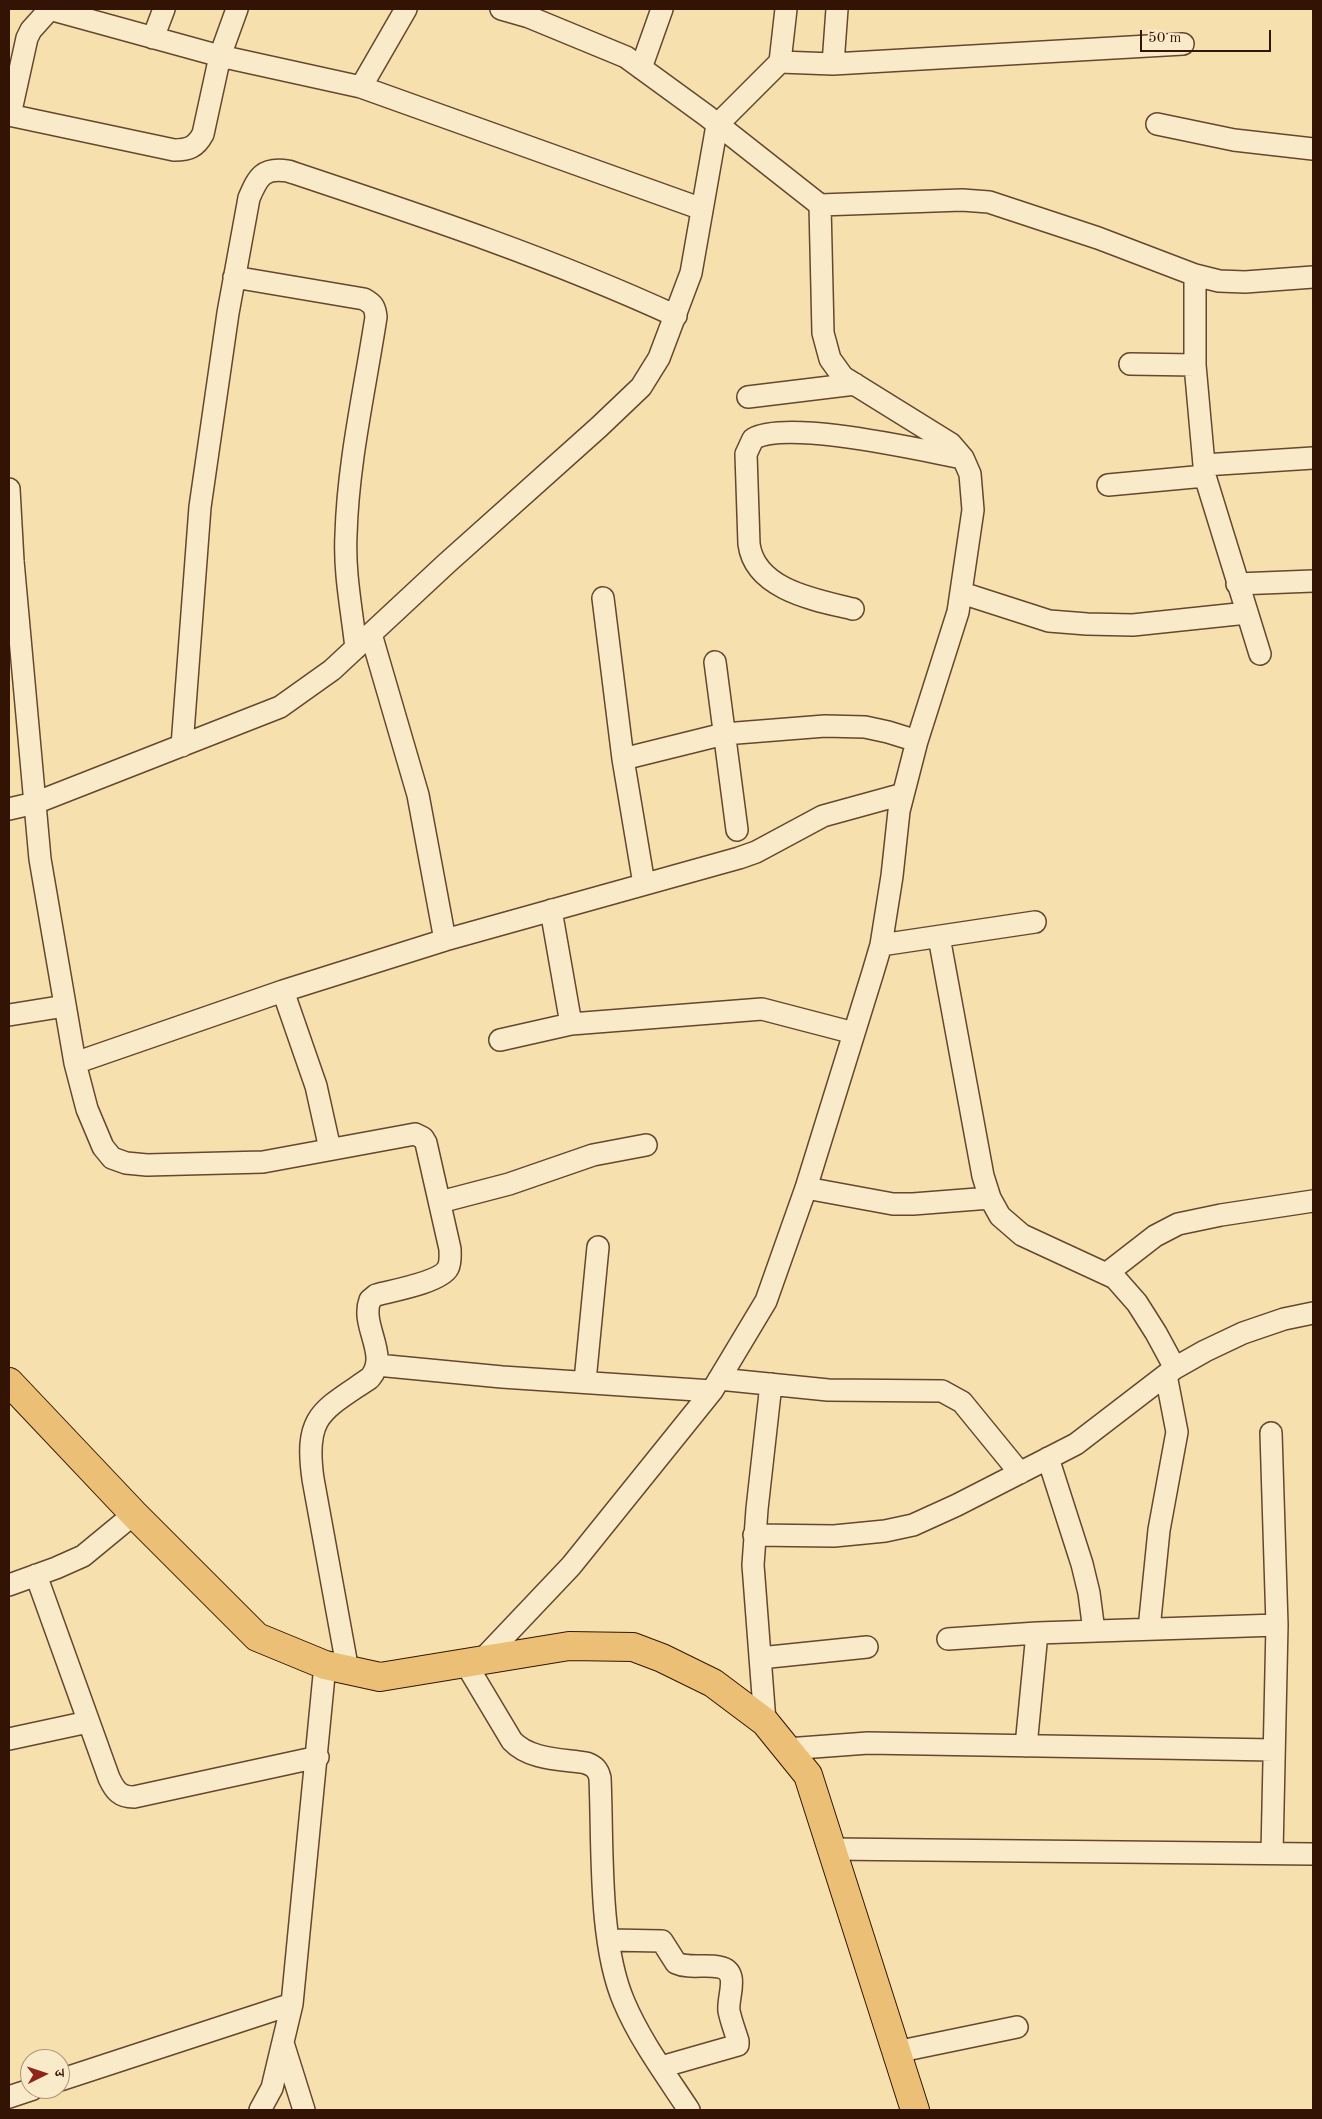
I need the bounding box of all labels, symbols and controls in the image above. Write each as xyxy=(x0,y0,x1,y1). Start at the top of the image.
scale bar xyxy=(1142,20,1273,52)
text: 50 m xyxy=(1148,31,1182,46)
north arrow xyxy=(20,2049,70,2099)
text: उ xyxy=(52,2069,66,2077)

